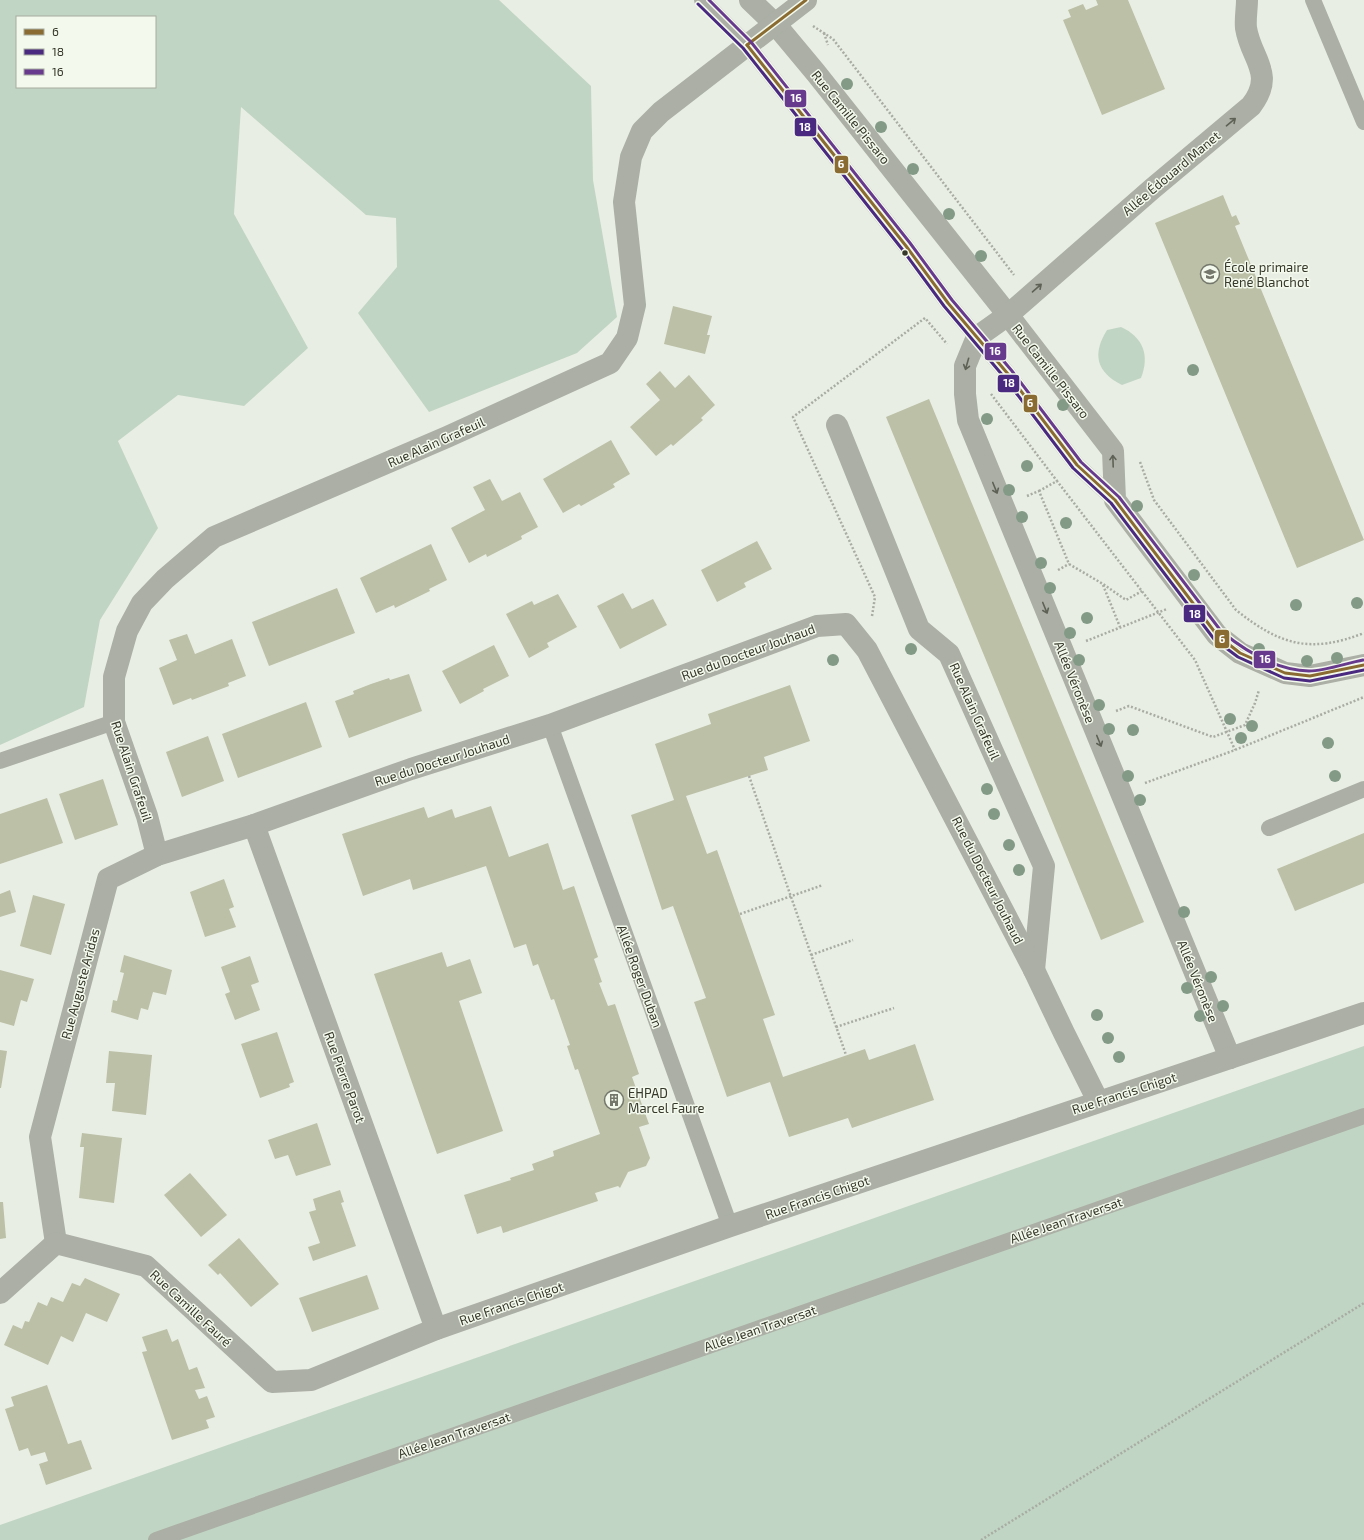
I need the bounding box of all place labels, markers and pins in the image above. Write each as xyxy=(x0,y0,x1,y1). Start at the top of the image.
unlabelled marker xyxy=(900,248,910,258)
place label: École primaire René Blanchot xyxy=(1224,258,1309,290)
school or university icon: École primaire René Blanchot xyxy=(1199,263,1221,285)
place label: EHPAD Marcel Faure xyxy=(628,1085,705,1116)
building icon: EHPAD Marcel Faure xyxy=(603,1089,625,1111)

